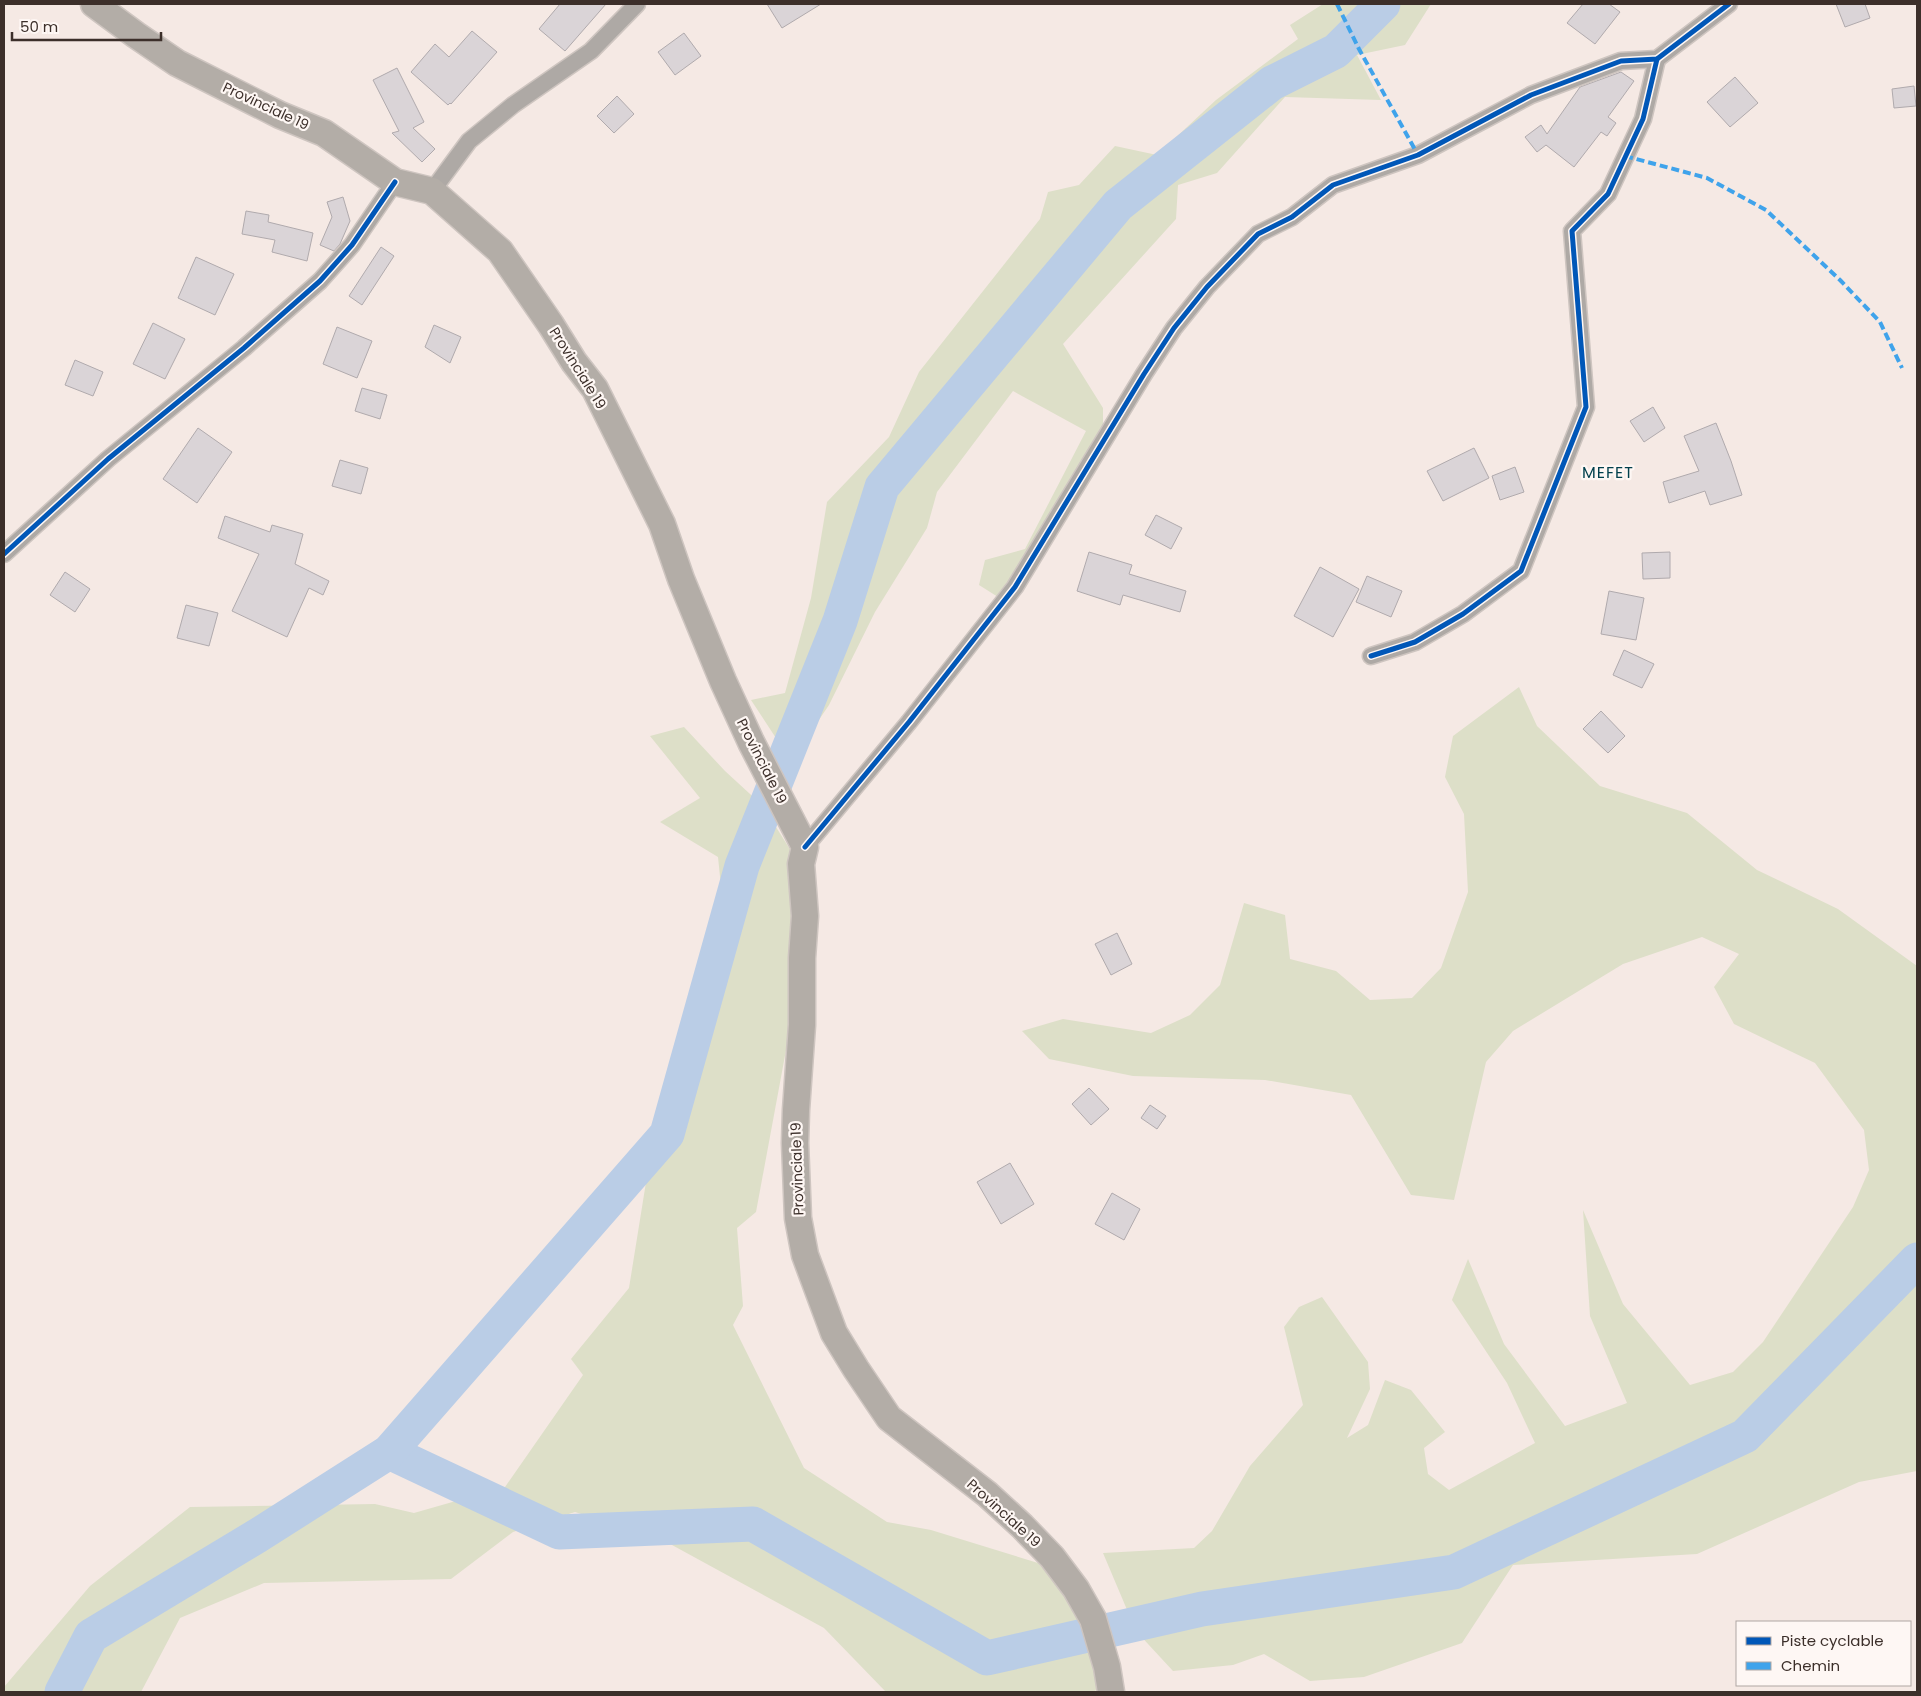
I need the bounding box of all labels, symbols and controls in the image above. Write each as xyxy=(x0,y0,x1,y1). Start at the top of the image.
scale bar xyxy=(12,10,161,42)
text: 50 m xyxy=(20,16,58,37)
street label: Provinciale 19 xyxy=(220,77,312,135)
street label: Provinciale 19 xyxy=(545,323,611,413)
district label: MEFET xyxy=(1582,461,1634,484)
street label: Provinciale 19 xyxy=(732,715,792,807)
street label: Provinciale 19 xyxy=(785,1122,809,1216)
street label: Provinciale 19 xyxy=(963,1474,1045,1552)
legend xyxy=(1736,1621,1911,1686)
text: Piste cyclable xyxy=(1781,1630,1884,1651)
text: Chemin xyxy=(1781,1655,1840,1676)

